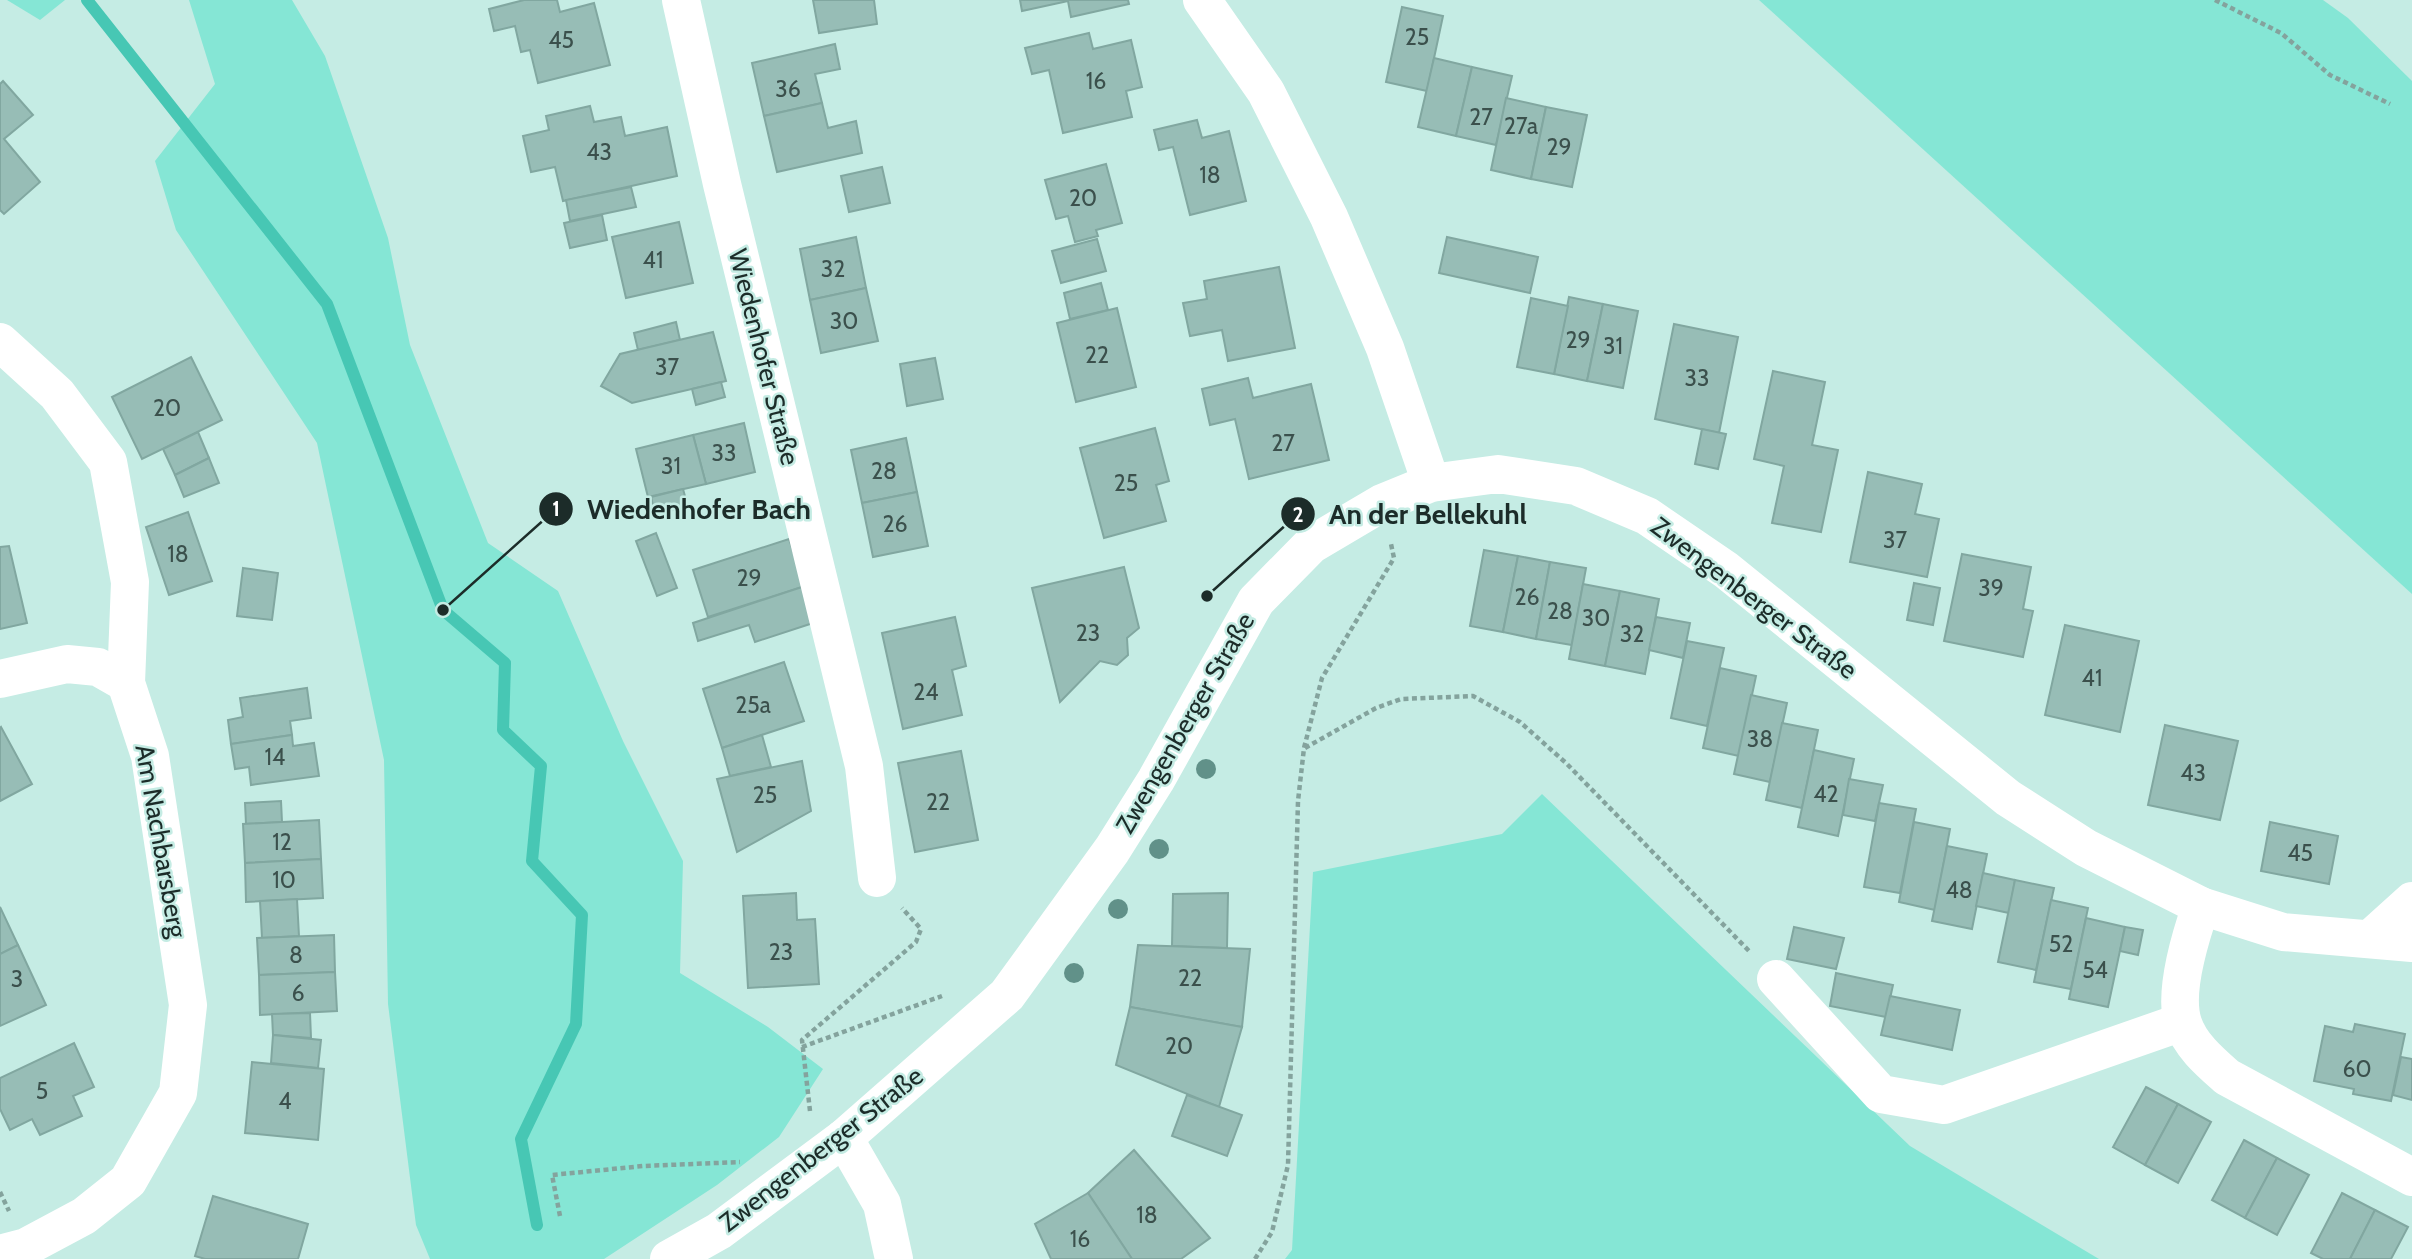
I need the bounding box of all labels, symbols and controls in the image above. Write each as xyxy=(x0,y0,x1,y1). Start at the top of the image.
house number: 25 xyxy=(1405,23,1429,51)
house number: 45 xyxy=(548,26,574,54)
house number: 16 xyxy=(1086,67,1106,95)
house number: 36 xyxy=(775,75,801,103)
house number: 27 xyxy=(1469,103,1493,131)
house number: 27a xyxy=(1504,112,1538,140)
house number: 29 xyxy=(1546,133,1572,161)
house number: 43 xyxy=(586,138,612,166)
house number: 18 xyxy=(1199,161,1221,189)
house number: 20 xyxy=(1069,184,1097,212)
house number: 41 xyxy=(643,246,663,274)
street label: Wiedenhofer Straße xyxy=(722,246,806,468)
house number: 32 xyxy=(821,255,845,283)
house number: 30 xyxy=(830,307,858,335)
house number: 29 xyxy=(1565,326,1591,354)
house number: 31 xyxy=(1603,332,1623,360)
house number: 22 xyxy=(1085,341,1109,369)
house number: 37 xyxy=(655,353,679,381)
house number: 33 xyxy=(1685,364,1709,392)
house number: 20 xyxy=(153,394,181,422)
house number: 27 xyxy=(1271,429,1295,457)
house number: 33 xyxy=(712,439,736,467)
house number: 31 xyxy=(661,452,681,480)
house number: 28 xyxy=(871,457,897,485)
house number: 25 xyxy=(1114,469,1138,497)
callout: Wiedenhofer Bach xyxy=(538,484,825,533)
callout: An der Bellekuhl xyxy=(1280,490,1541,539)
text: Wiedenhofer Bach xyxy=(587,492,811,526)
text: 1 xyxy=(552,496,560,521)
text: An der Bellekuhl xyxy=(1329,497,1527,531)
text: 2 xyxy=(1292,502,1304,527)
house number: 26 xyxy=(882,510,908,538)
street label: Zwengenberger Straße xyxy=(1645,510,1863,686)
house number: 37 xyxy=(1883,526,1907,554)
house number: 18 xyxy=(167,540,189,568)
house number: 29 xyxy=(736,564,762,592)
house number: 39 xyxy=(1978,574,2004,602)
house number: 26 xyxy=(1514,583,1540,611)
house number: 28 xyxy=(1547,597,1573,625)
house number: 30 xyxy=(1582,604,1610,632)
street label: Zwengenberger Straße xyxy=(1109,607,1261,839)
house number: 23 xyxy=(1076,619,1100,647)
house number: 32 xyxy=(1620,620,1644,648)
house number: 41 xyxy=(2082,664,2102,692)
house number: 24 xyxy=(913,678,939,706)
house number: 25a xyxy=(735,691,771,719)
house number: 38 xyxy=(1747,725,1773,753)
street label: Am Nachbarsberg xyxy=(128,742,194,941)
house number: 14 xyxy=(265,743,285,771)
house number: 43 xyxy=(2180,759,2206,787)
house number: 42 xyxy=(1813,780,1839,808)
house number: 25 xyxy=(753,781,777,809)
house number: 22 xyxy=(926,788,950,816)
house number: 12 xyxy=(272,828,292,856)
house number: 45 xyxy=(2287,839,2313,867)
house number: 10 xyxy=(272,866,296,894)
house number: 48 xyxy=(1945,876,1973,904)
house number: 52 xyxy=(2049,930,2073,958)
house number: 23 xyxy=(769,938,793,966)
house number: 8 xyxy=(289,941,303,969)
house number: 54 xyxy=(2082,956,2108,984)
house number: 22 xyxy=(1178,964,1202,992)
house number: 3 xyxy=(11,965,23,993)
house number: 6 xyxy=(291,979,305,1007)
house number: 20 xyxy=(1165,1032,1193,1060)
house number: 60 xyxy=(2342,1055,2372,1083)
street label: Zwengenberger Straße xyxy=(713,1060,929,1238)
house number: 5 xyxy=(36,1077,48,1105)
house number: 4 xyxy=(278,1087,292,1115)
house number: 18 xyxy=(1136,1201,1158,1229)
house number: 16 xyxy=(1070,1225,1090,1253)

